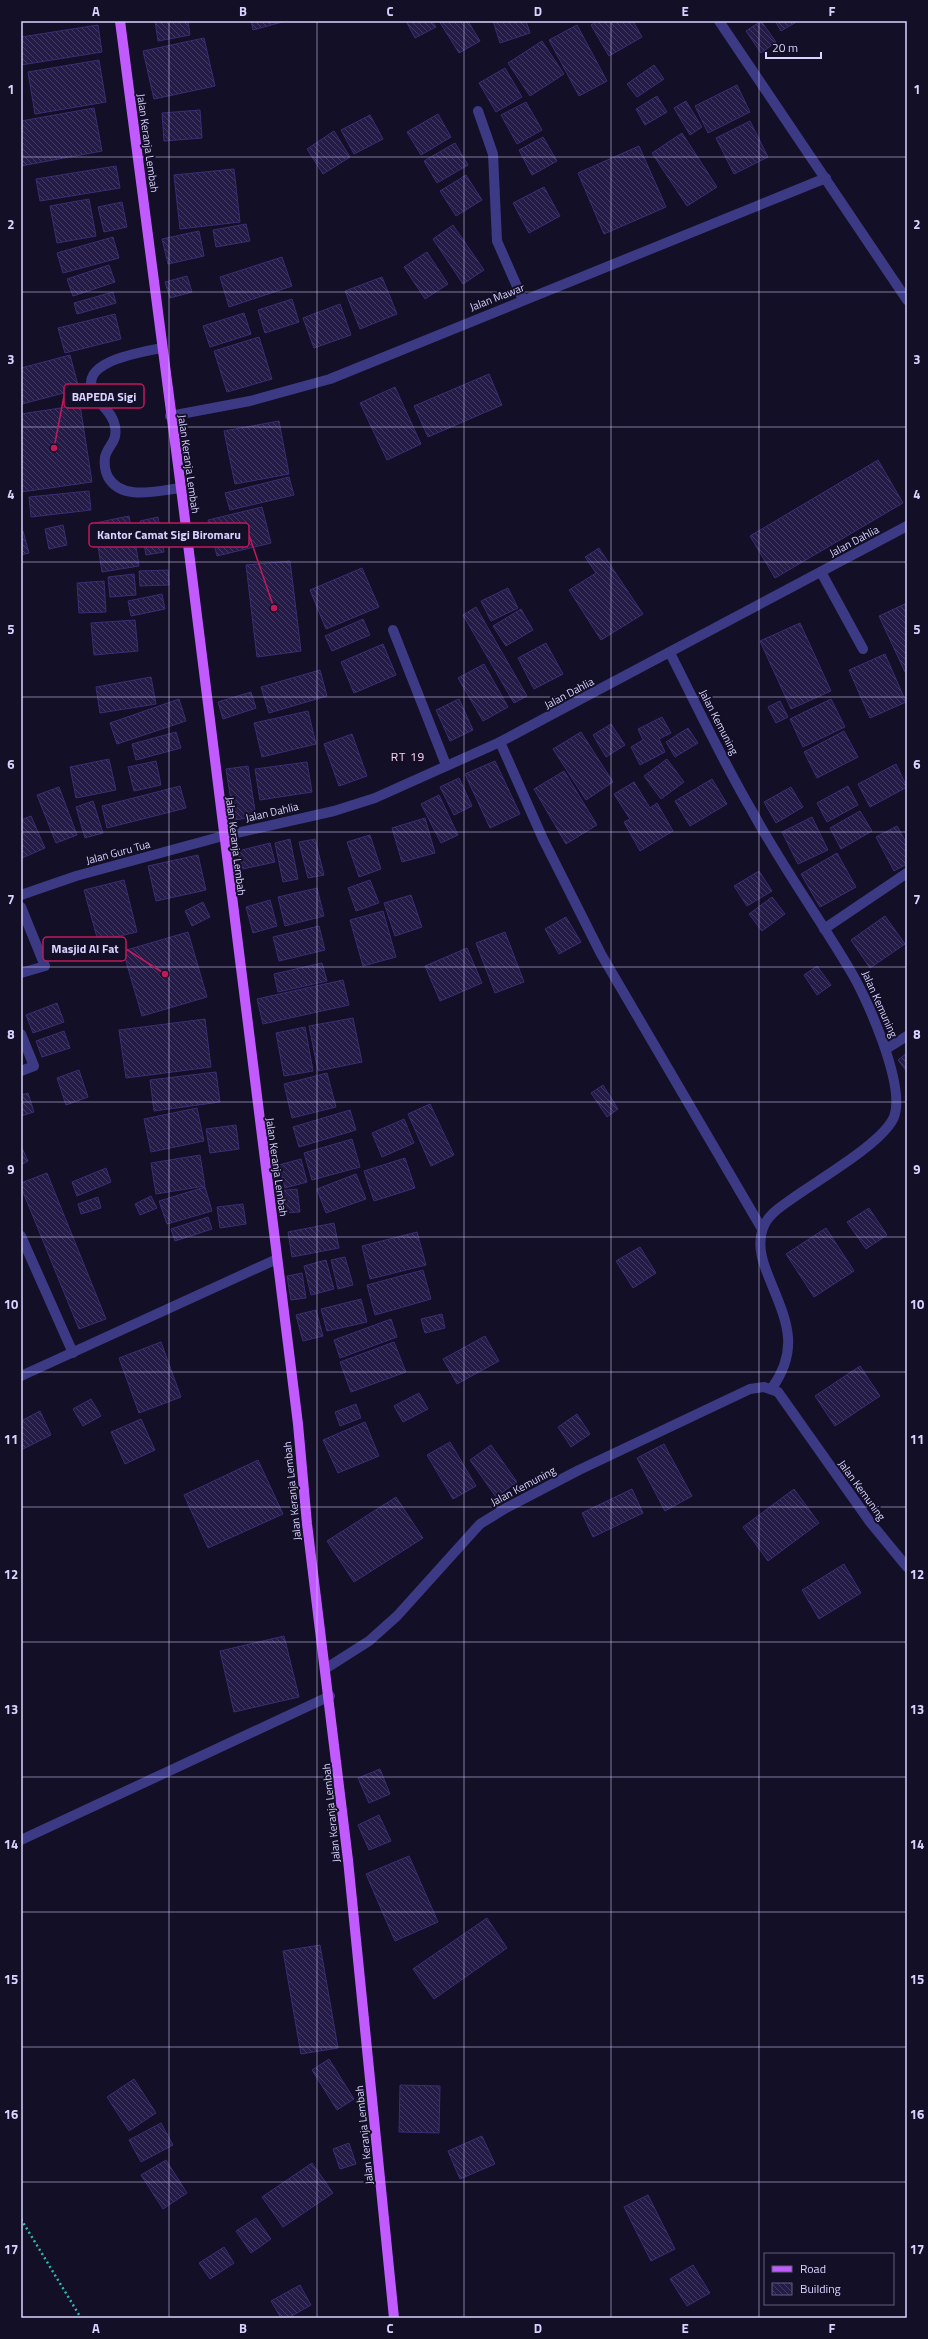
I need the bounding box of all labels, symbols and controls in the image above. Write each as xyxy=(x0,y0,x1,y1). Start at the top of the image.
text: A xyxy=(92,1,100,21)
text: B xyxy=(239,1,247,21)
text: C xyxy=(386,1,394,21)
text: D xyxy=(534,1,542,21)
text: E xyxy=(681,1,689,21)
text: F xyxy=(829,1,836,21)
scale bar xyxy=(766,34,821,60)
text: 20 m xyxy=(772,38,798,57)
text: 1 xyxy=(7,79,15,99)
text: 1 xyxy=(913,79,921,99)
street label: Jalan Keranja Lembah xyxy=(133,93,163,193)
text: 2 xyxy=(7,214,15,234)
text: 2 xyxy=(913,214,921,234)
street label: Jalan Mawar xyxy=(467,279,527,315)
text: 3 xyxy=(7,349,15,369)
text: 3 xyxy=(913,349,921,369)
callout: BAPEDA Sigi xyxy=(64,384,144,408)
text: BAPEDA Sigi xyxy=(72,387,136,406)
street label: Jalan Keranja Lembah xyxy=(174,414,204,514)
text: 4 xyxy=(7,484,15,504)
text: 4 xyxy=(913,484,921,504)
street label: Jalan Dahlia xyxy=(826,521,882,561)
callout: Kantor Camat Sigi Biromaru xyxy=(89,523,249,547)
text: Kantor Camat Sigi Biromaru xyxy=(97,525,241,544)
text: 5 xyxy=(7,619,15,639)
text: 5 xyxy=(913,619,921,639)
street label: Jalan Dahlia xyxy=(541,673,597,713)
street label: Jalan Kemuning xyxy=(696,686,743,758)
district label: RT 19 xyxy=(391,747,425,766)
text: 6 xyxy=(7,754,15,774)
text: 6 xyxy=(913,754,921,774)
street label: Jalan Keranja Lembah xyxy=(222,796,250,896)
street label: Jalan Dahlia xyxy=(244,798,301,826)
street label: Jalan Guru Tua xyxy=(84,836,152,868)
text: 7 xyxy=(7,889,15,909)
text: 7 xyxy=(913,889,921,909)
callout: Masjid Al Fat xyxy=(43,937,126,961)
text: Masjid Al Fat xyxy=(51,939,119,958)
street label: Jalan Kemuning xyxy=(858,968,902,1040)
text: 8 xyxy=(7,1024,15,1044)
text: 8 xyxy=(913,1024,921,1044)
street label: Jalan Keranja Lembah xyxy=(262,1117,292,1217)
text: 9 xyxy=(7,1159,15,1179)
text: 9 xyxy=(913,1159,921,1179)
text: 10 xyxy=(4,1294,18,1314)
text: 10 xyxy=(910,1294,924,1314)
text: 11 xyxy=(4,1429,18,1449)
text: 11 xyxy=(910,1429,924,1449)
street label: Jalan Keranja Lembah xyxy=(279,1441,305,1541)
street label: Jalan Kemuning xyxy=(834,1456,890,1524)
street label: Jalan Kemuning xyxy=(488,1462,559,1510)
text: 12 xyxy=(4,1564,18,1584)
text: 12 xyxy=(910,1564,924,1584)
text: 13 xyxy=(4,1699,18,1719)
text: 13 xyxy=(910,1699,924,1719)
street label: Jalan Keranja Lembah xyxy=(318,1763,344,1863)
text: 14 xyxy=(4,1834,18,1854)
text: 14 xyxy=(910,1834,924,1854)
text: 15 xyxy=(4,1969,18,1989)
text: 15 xyxy=(910,1969,924,1989)
street label: Jalan Keranja Lembah xyxy=(351,2085,377,2185)
text: 16 xyxy=(4,2104,18,2124)
text: 16 xyxy=(910,2104,924,2124)
text: 17 xyxy=(4,2239,18,2259)
text: 17 xyxy=(910,2239,924,2259)
legend xyxy=(764,2253,894,2305)
text: Road xyxy=(800,2259,826,2278)
text: Building xyxy=(800,2279,841,2298)
text: A xyxy=(92,2318,100,2338)
text: B xyxy=(239,2318,247,2338)
text: C xyxy=(386,2318,394,2338)
text: D xyxy=(534,2318,542,2338)
text: E xyxy=(681,2318,689,2338)
text: F xyxy=(829,2318,836,2338)

